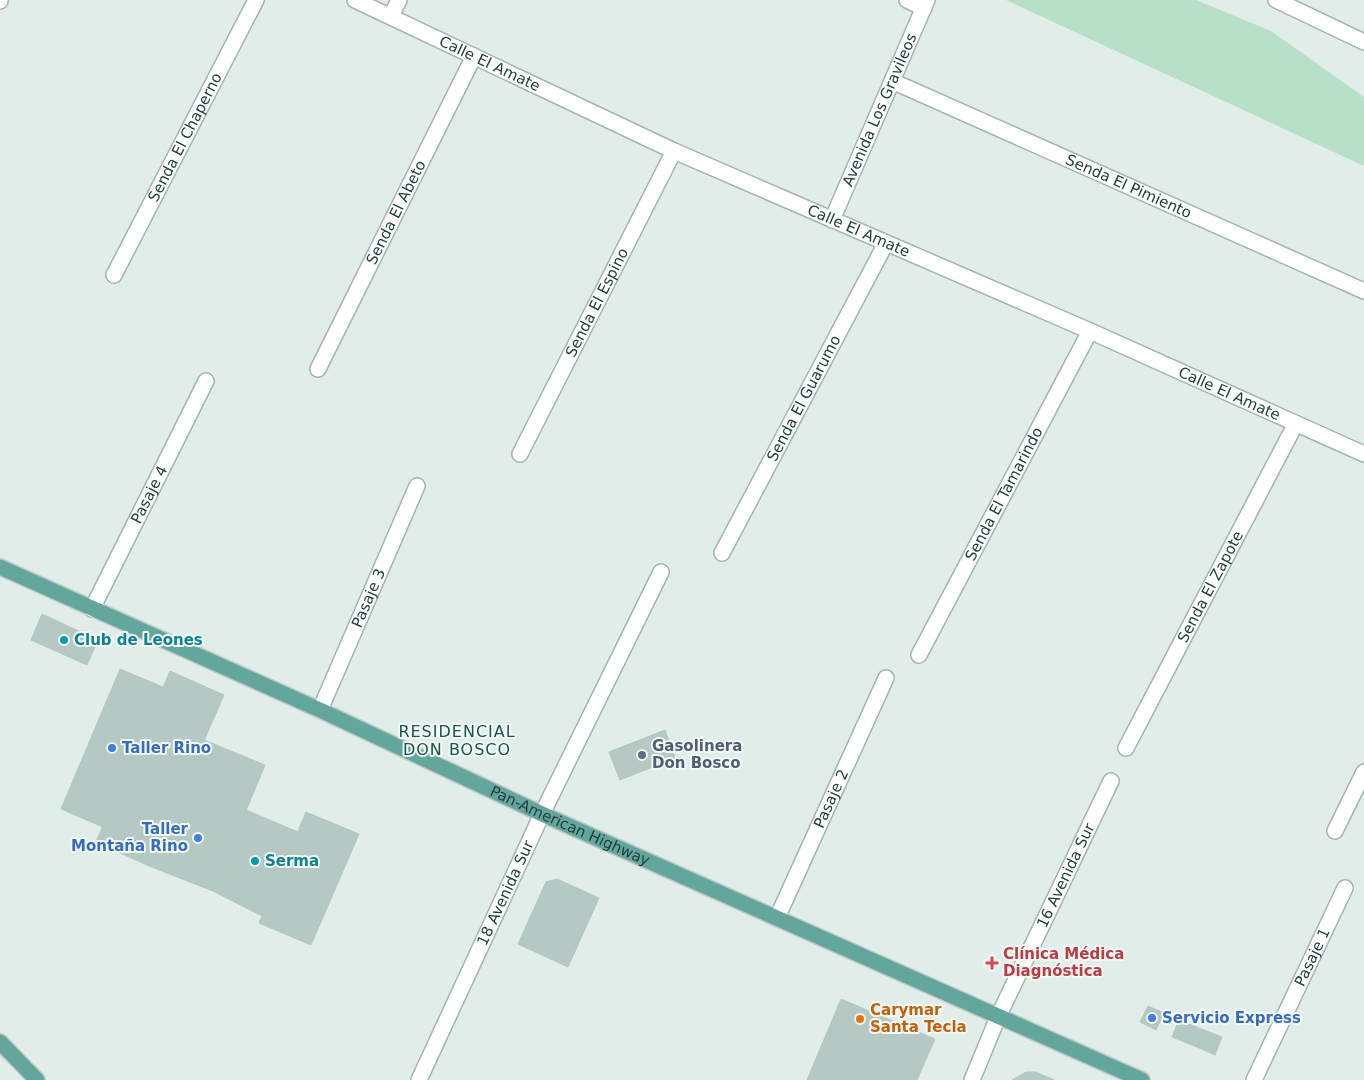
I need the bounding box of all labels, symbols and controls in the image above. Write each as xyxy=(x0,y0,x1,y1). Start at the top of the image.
street label: Avenida Los Gravileos xyxy=(839,30,921,189)
street label: Calle El Amate xyxy=(436,32,543,95)
street label: Senda El Chaperno xyxy=(144,70,226,205)
street label: Senda El Pimiento xyxy=(1063,150,1194,222)
street label: Senda El Abeto xyxy=(363,157,430,268)
street label: Calle El Amate xyxy=(805,201,912,261)
street label: Senda El Espino xyxy=(562,245,632,360)
street label: Senda El Guarumo xyxy=(763,332,845,464)
street label: Calle El Amate xyxy=(1176,363,1283,424)
street label: Senda El Tamarindo xyxy=(961,424,1047,564)
street label: Pasaje 4 xyxy=(127,463,171,526)
street label: Senda El Zapote xyxy=(1174,528,1247,646)
street label: Pasaje 3 xyxy=(348,566,389,630)
place label: Club de Leones xyxy=(74,631,203,649)
marker: Club de Leones xyxy=(58,634,70,646)
district label: RESIDENCIAL DON BOSCO xyxy=(398,722,516,759)
place label: Gasolinera Don Bosco xyxy=(652,737,742,772)
place label: Taller Rino xyxy=(122,739,211,757)
marker: Taller Rino xyxy=(106,742,118,754)
marker: Gasolinera Don Bosco xyxy=(636,749,648,761)
street label: Pasaje 2 xyxy=(810,767,852,831)
street label: Pan-American Highway xyxy=(487,782,653,870)
place label: Taller Montaña Rino xyxy=(71,820,189,855)
street label: 16 Avenida Sur xyxy=(1033,820,1099,931)
marker: Taller Montaña Rino xyxy=(192,832,204,844)
street label: 18 Avenida Sur xyxy=(473,837,538,948)
place label: Serma xyxy=(265,852,319,870)
marker: Serma xyxy=(249,855,261,867)
street label: Pasaje 1 xyxy=(1291,925,1334,989)
place label: Clínica Médica Diagnóstica xyxy=(1003,945,1124,980)
marker: Clínica Médica Diagnóstica xyxy=(985,956,999,970)
place label: Carymar Santa Tecla xyxy=(870,1001,967,1036)
place label: Servicio Express xyxy=(1162,1009,1301,1027)
marker: Servicio Express xyxy=(1146,1012,1158,1024)
marker: Carymar Santa Tecla xyxy=(854,1013,866,1025)

